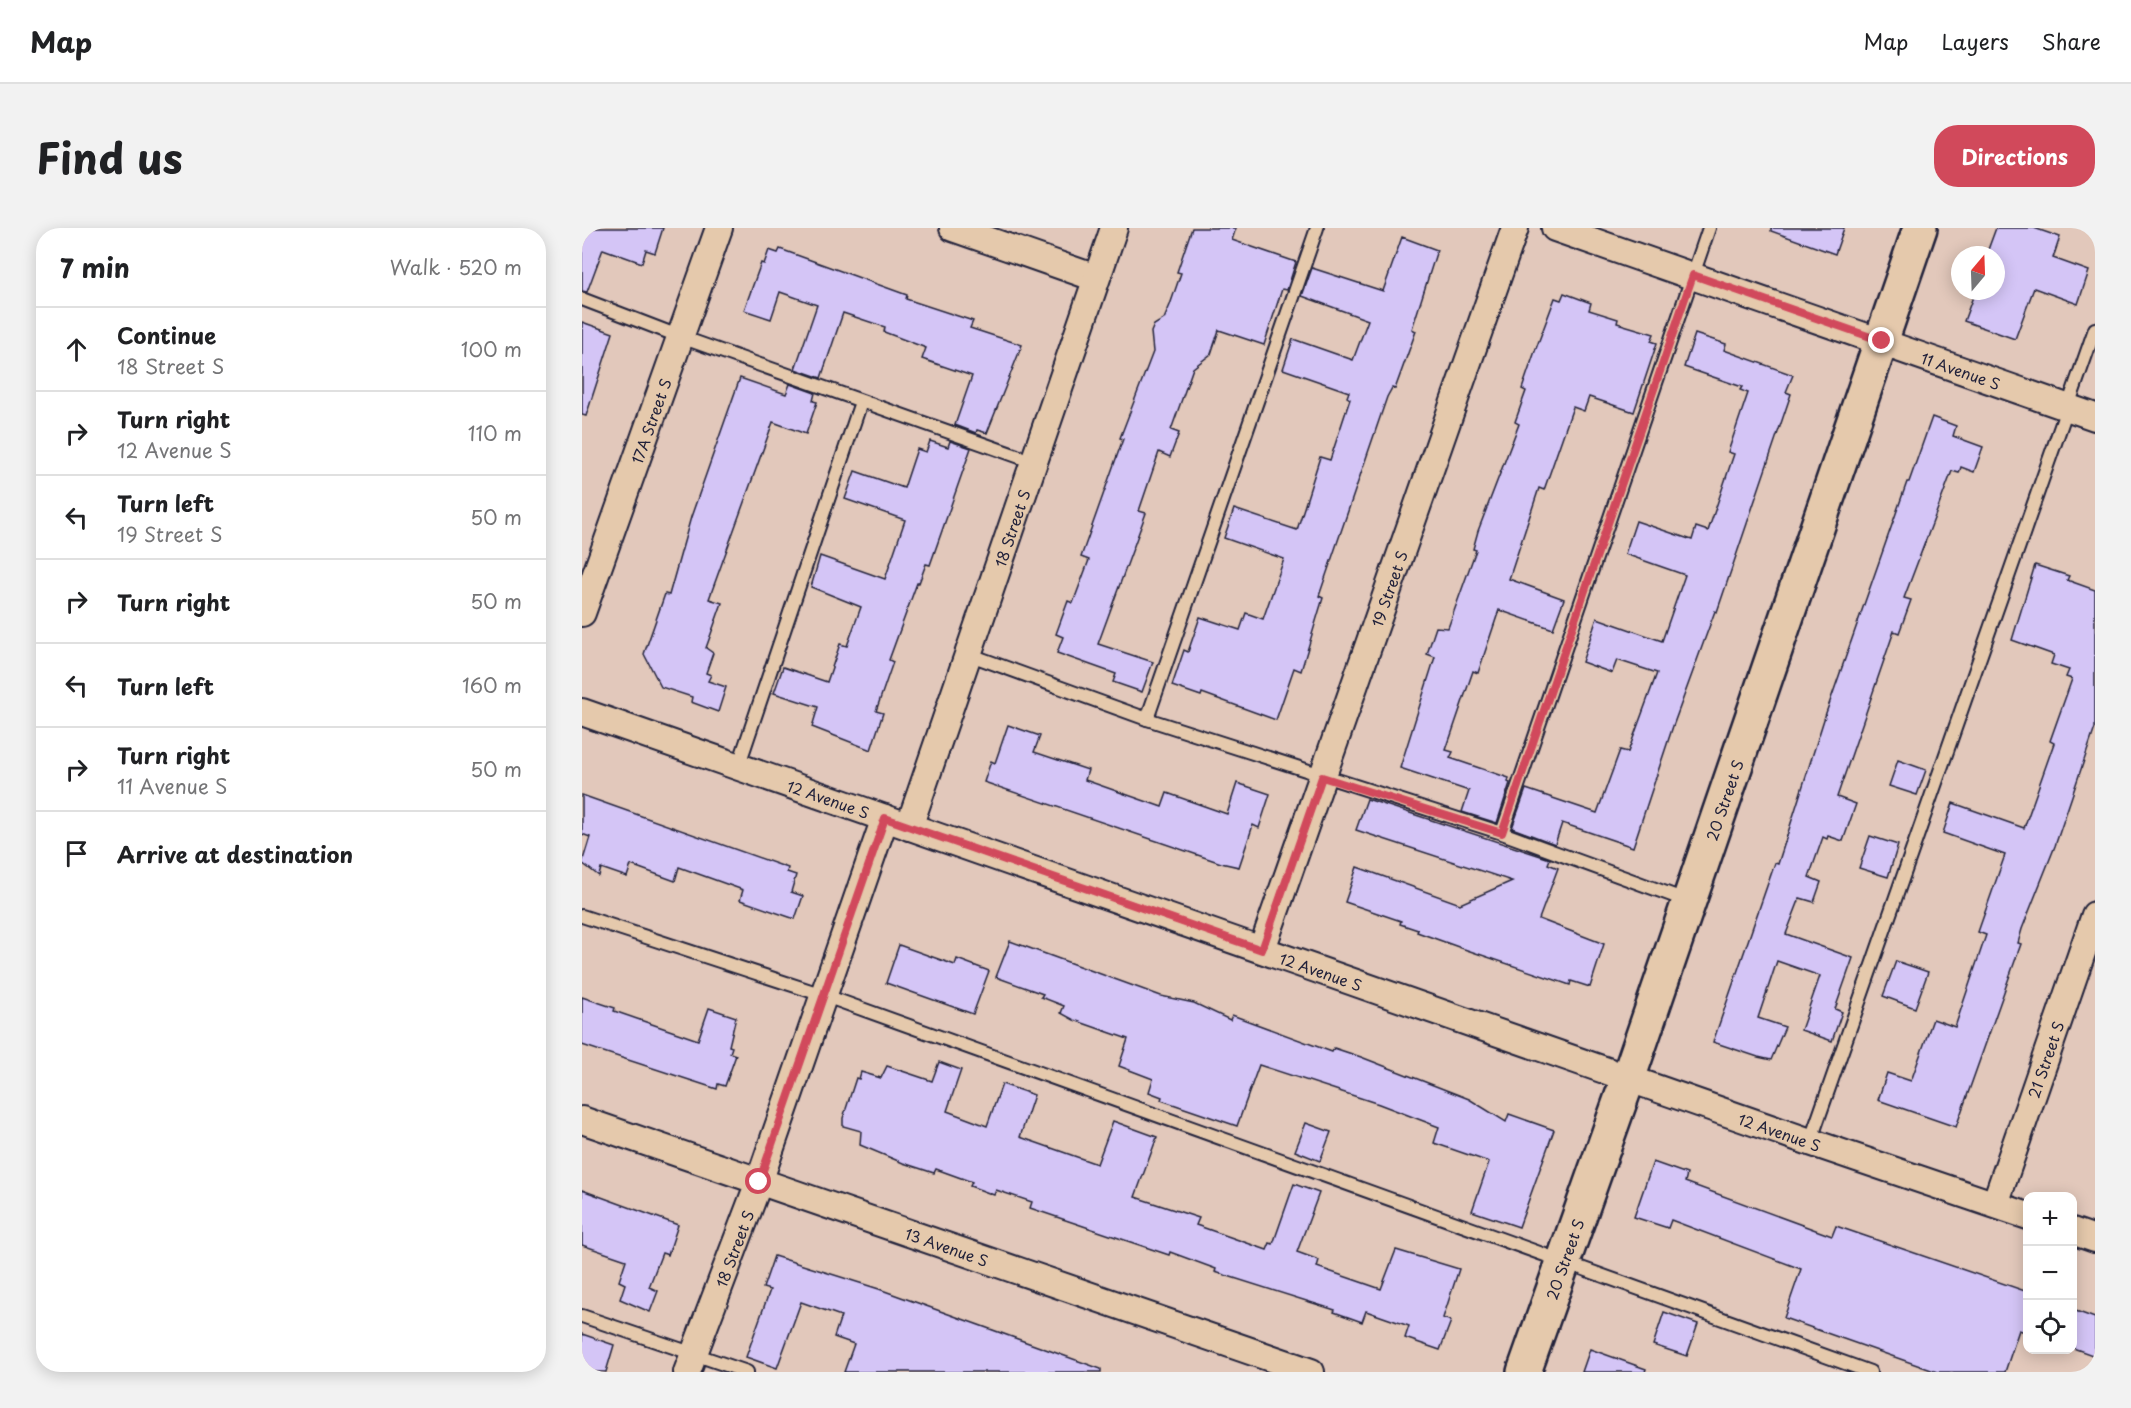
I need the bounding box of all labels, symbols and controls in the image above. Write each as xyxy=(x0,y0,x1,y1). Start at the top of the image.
text: Map xyxy=(30,20,92,63)
text: Map xyxy=(1864,25,1908,57)
text: Layers xyxy=(1941,25,2009,57)
text: Share xyxy=(2042,25,2101,57)
text: Find us xyxy=(36,125,183,188)
button: Directions xyxy=(1934,125,2095,187)
north arrow xyxy=(1951,246,2005,300)
text: 7 min xyxy=(60,248,130,287)
text: Walk · 520 m xyxy=(390,252,522,282)
text: Continue xyxy=(117,318,216,351)
route end xyxy=(1868,327,1894,353)
icon: ahead xyxy=(60,333,93,366)
text: 100 m xyxy=(461,334,522,364)
street label: 11 Avenue S xyxy=(1918,345,2004,395)
text: 18 Street S xyxy=(117,351,224,381)
street label: 17A Street S xyxy=(625,375,676,467)
text: Turn right xyxy=(117,402,230,435)
icon: right xyxy=(60,417,93,450)
text: 110 m xyxy=(468,418,522,448)
text: 12 Avenue S xyxy=(117,435,232,465)
text: Turn left xyxy=(117,486,214,519)
street label: 18 Street S xyxy=(987,486,1035,570)
icon: left xyxy=(60,501,93,534)
text: 50 m xyxy=(470,502,522,532)
text: 19 Street S xyxy=(117,519,223,549)
street label: 19 Street S xyxy=(1365,547,1412,630)
icon: right xyxy=(60,585,93,618)
text: Turn right xyxy=(117,585,230,618)
text: 50 m xyxy=(470,586,522,616)
icon: left xyxy=(60,669,93,702)
text: Turn left xyxy=(117,669,214,702)
text: 160 m xyxy=(462,670,522,700)
text: Turn right xyxy=(117,738,230,771)
icon: right xyxy=(60,753,93,786)
text: 50 m xyxy=(470,754,522,784)
street label: 20 Street S xyxy=(1699,756,1748,843)
text: 11 Avenue S xyxy=(117,771,227,801)
street label: 12 Avenue S xyxy=(784,773,873,823)
icon: arrive xyxy=(60,837,93,870)
text: Arrive at destination xyxy=(117,837,353,870)
street label: 12 Avenue S xyxy=(1277,946,1365,996)
street label: 21 Street S xyxy=(2021,1018,2069,1101)
street label: 12 Avenue S xyxy=(1735,1106,1824,1156)
route start xyxy=(745,1168,771,1194)
map controls xyxy=(2023,1192,2077,1354)
button: + xyxy=(2023,1192,2077,1246)
street label: 18 Street S xyxy=(709,1207,759,1290)
street label: 20 Street S xyxy=(1539,1215,1589,1302)
street label: 13 Avenue S xyxy=(902,1221,992,1271)
button: − xyxy=(2023,1246,2077,1300)
button: locate xyxy=(2023,1300,2077,1354)

